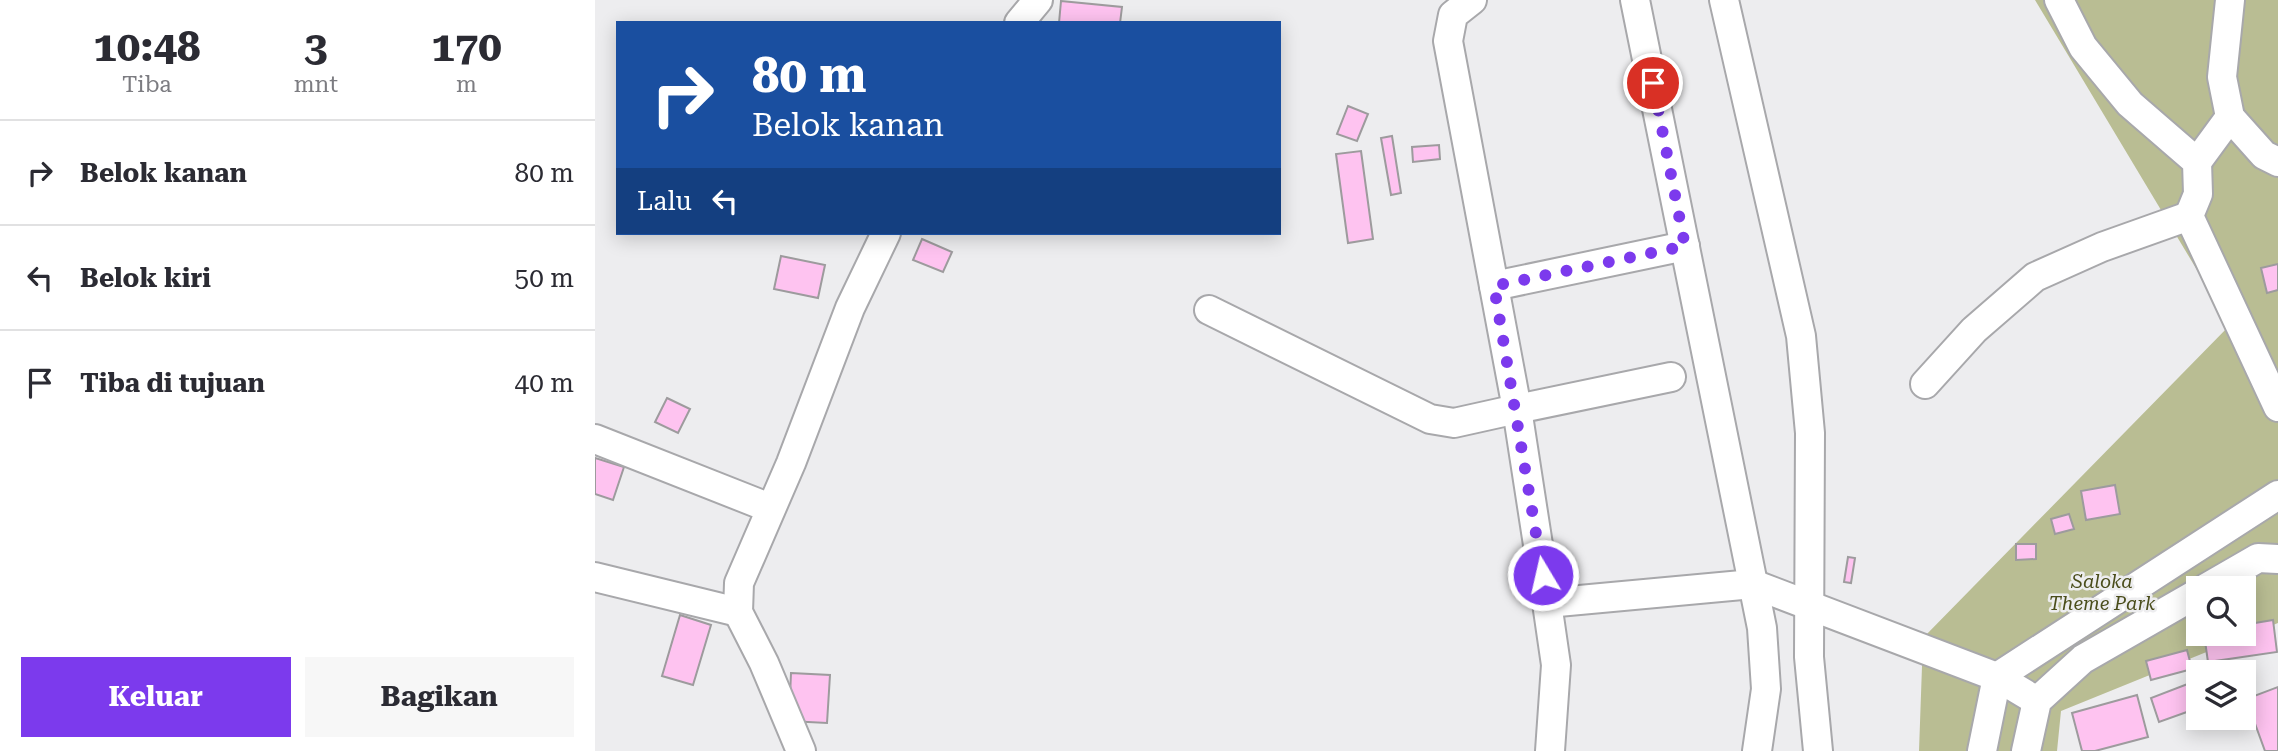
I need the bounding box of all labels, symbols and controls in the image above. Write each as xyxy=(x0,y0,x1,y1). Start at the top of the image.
text: 10:48 xyxy=(93,22,200,71)
text: 3 xyxy=(304,22,328,71)
text: 170 xyxy=(431,22,502,71)
text: 80 m xyxy=(752,47,867,104)
icon: right xyxy=(637,49,728,140)
pin xyxy=(1623,53,1683,113)
icon: arrive xyxy=(1634,64,1672,102)
text: Tiba xyxy=(122,71,172,98)
text: mnt xyxy=(294,71,338,98)
text: m xyxy=(456,71,477,98)
text: Belok kanan xyxy=(752,106,944,144)
icon: right xyxy=(21,154,59,192)
text: Belok kanan xyxy=(80,158,247,188)
text: 80 m xyxy=(515,158,574,188)
icon: left xyxy=(706,182,744,220)
text: Lalu xyxy=(637,186,692,216)
icon: left xyxy=(21,259,59,297)
text: Belok kiri xyxy=(80,263,211,293)
text: 50 m xyxy=(515,263,574,293)
icon: arrive xyxy=(21,364,59,402)
text: Tiba di tujuan xyxy=(80,368,265,398)
text: 40 m xyxy=(515,368,574,398)
position arrow xyxy=(1506,538,1580,612)
park label: Saloka Theme Park xyxy=(2049,570,2156,615)
map controls xyxy=(2186,576,2256,730)
button: search xyxy=(2186,576,2256,646)
button: Keluar xyxy=(21,657,291,737)
button: Bagikan xyxy=(305,657,574,737)
button: layers xyxy=(2186,660,2256,730)

